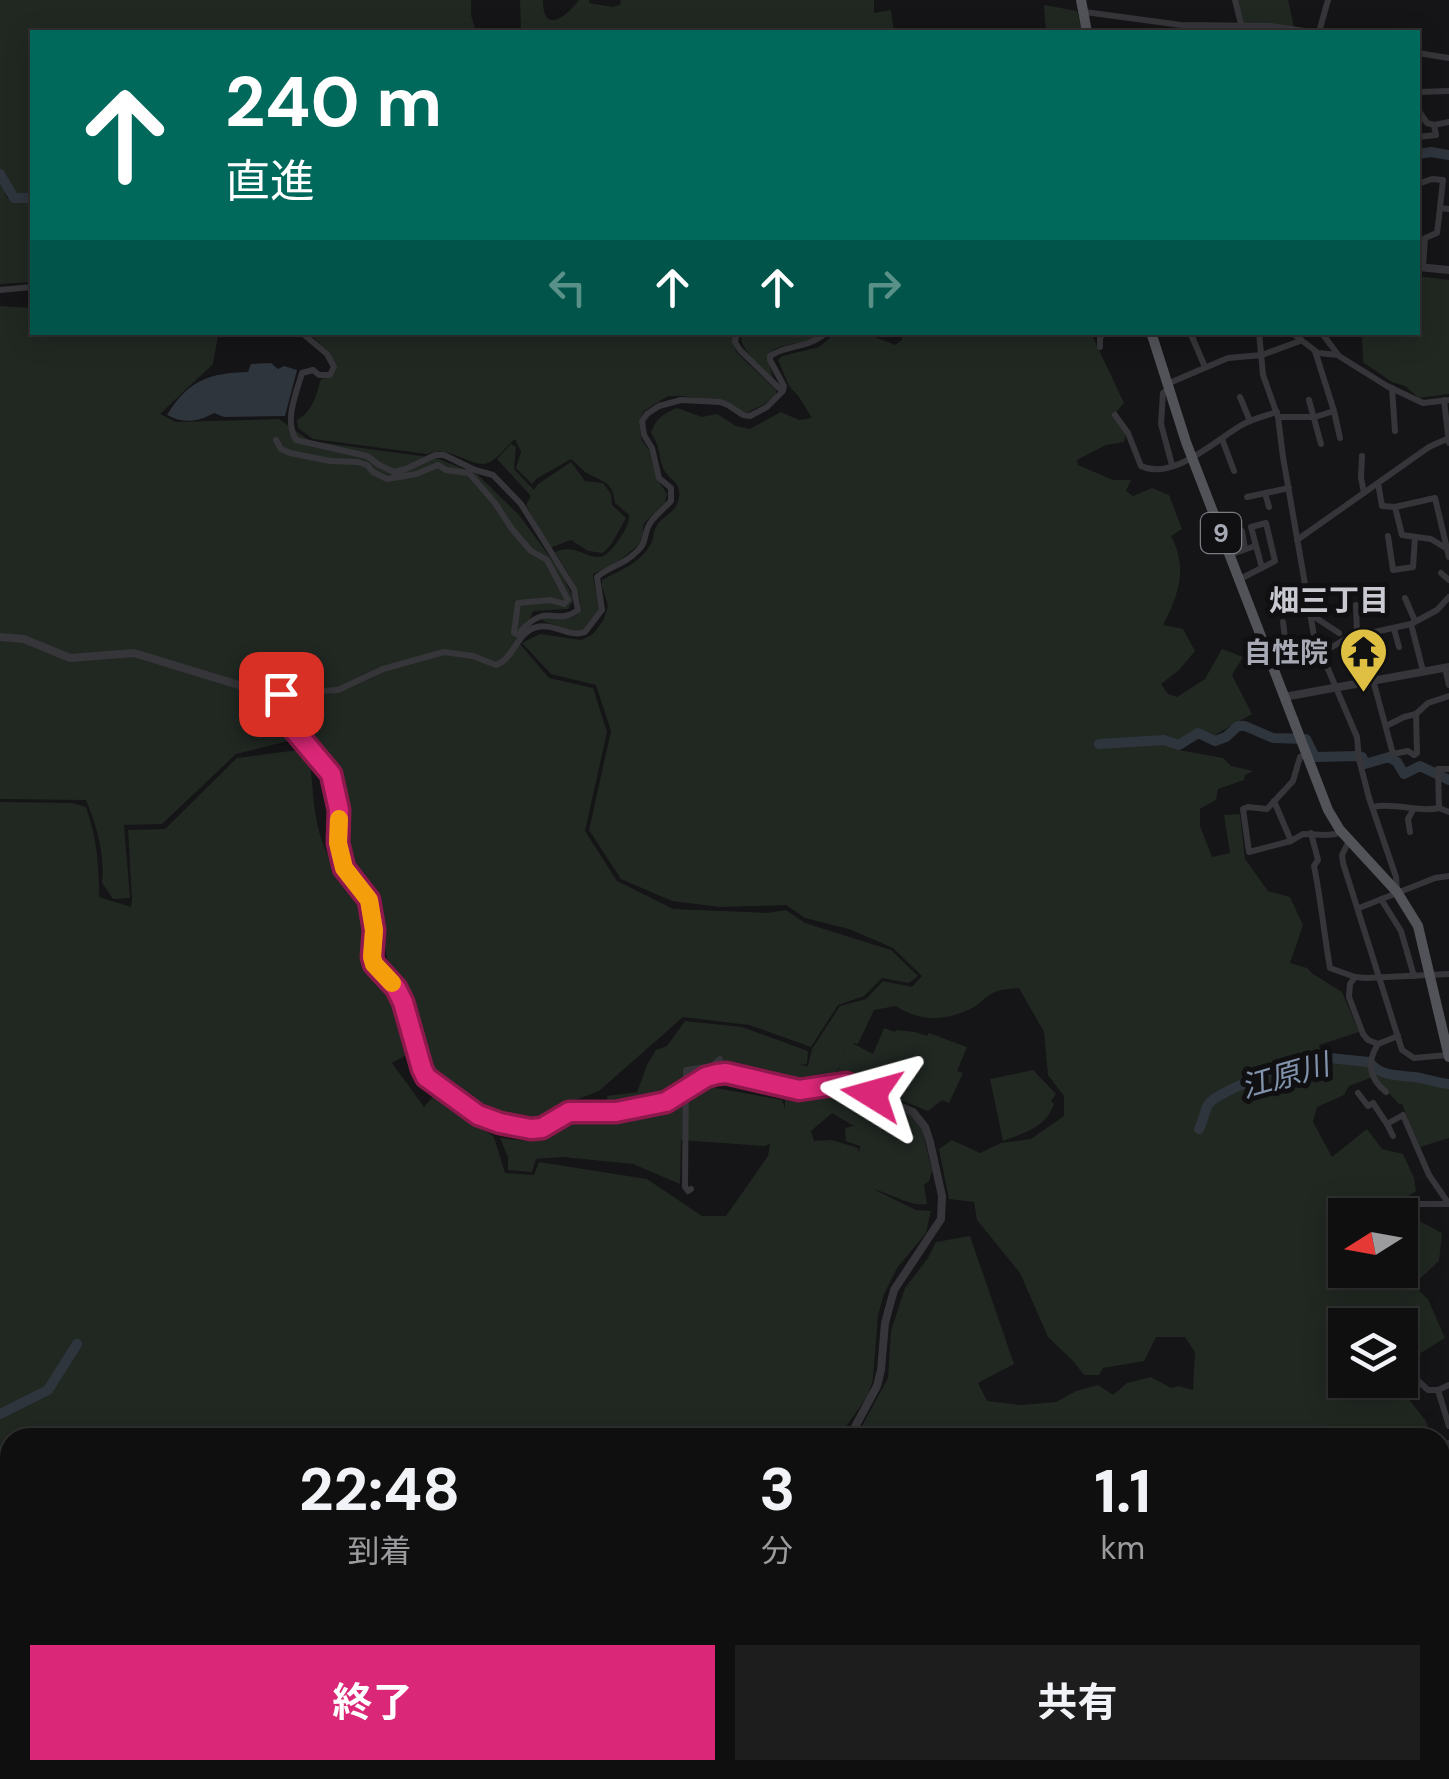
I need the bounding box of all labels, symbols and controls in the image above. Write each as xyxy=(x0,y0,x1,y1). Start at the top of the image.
text: 240 m xyxy=(225,57,442,148)
icon: ahead xyxy=(60,70,190,200)
text: 直進 xyxy=(225,152,315,211)
icon: left xyxy=(540,260,595,315)
icon: ahead xyxy=(645,260,700,315)
icon: ahead xyxy=(750,260,805,315)
icon: right xyxy=(855,260,910,315)
road number: 9 xyxy=(1201,513,1241,553)
district label: 畑三丁目 xyxy=(1269,581,1389,620)
temple icon: 自性院 xyxy=(1337,626,1389,694)
place label: 自性院 xyxy=(1244,634,1328,671)
pin xyxy=(239,652,324,737)
icon: arrive xyxy=(254,667,309,722)
position arrow xyxy=(820,1042,924,1146)
water label: 江原川 xyxy=(1236,1044,1336,1107)
north arrow xyxy=(1328,1198,1418,1288)
map controls xyxy=(1328,1198,1418,1398)
button: layers xyxy=(1328,1308,1418,1398)
text: 22:48 xyxy=(299,1450,460,1529)
text: 3 xyxy=(759,1450,795,1529)
text: 1.1 xyxy=(1094,1452,1151,1531)
text: km xyxy=(1100,1527,1145,1569)
text: 到着 xyxy=(348,1530,412,1572)
text: 分 xyxy=(761,1530,793,1572)
button: 終了 xyxy=(30,1645,715,1760)
button: 共有 xyxy=(735,1645,1420,1760)

